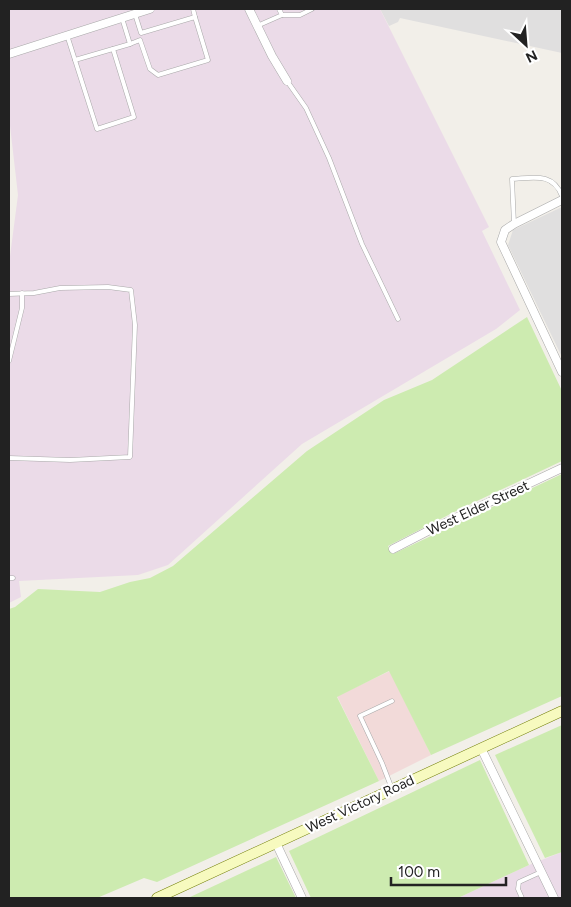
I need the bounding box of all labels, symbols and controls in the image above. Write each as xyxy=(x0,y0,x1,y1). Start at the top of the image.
north arrow xyxy=(501,20,551,70)
text: N xyxy=(523,46,540,66)
street label: West Elder Street xyxy=(424,477,532,539)
street label: West Victory Road xyxy=(303,771,417,837)
scale bar xyxy=(391,854,506,886)
text: 100 m xyxy=(398,863,440,881)

